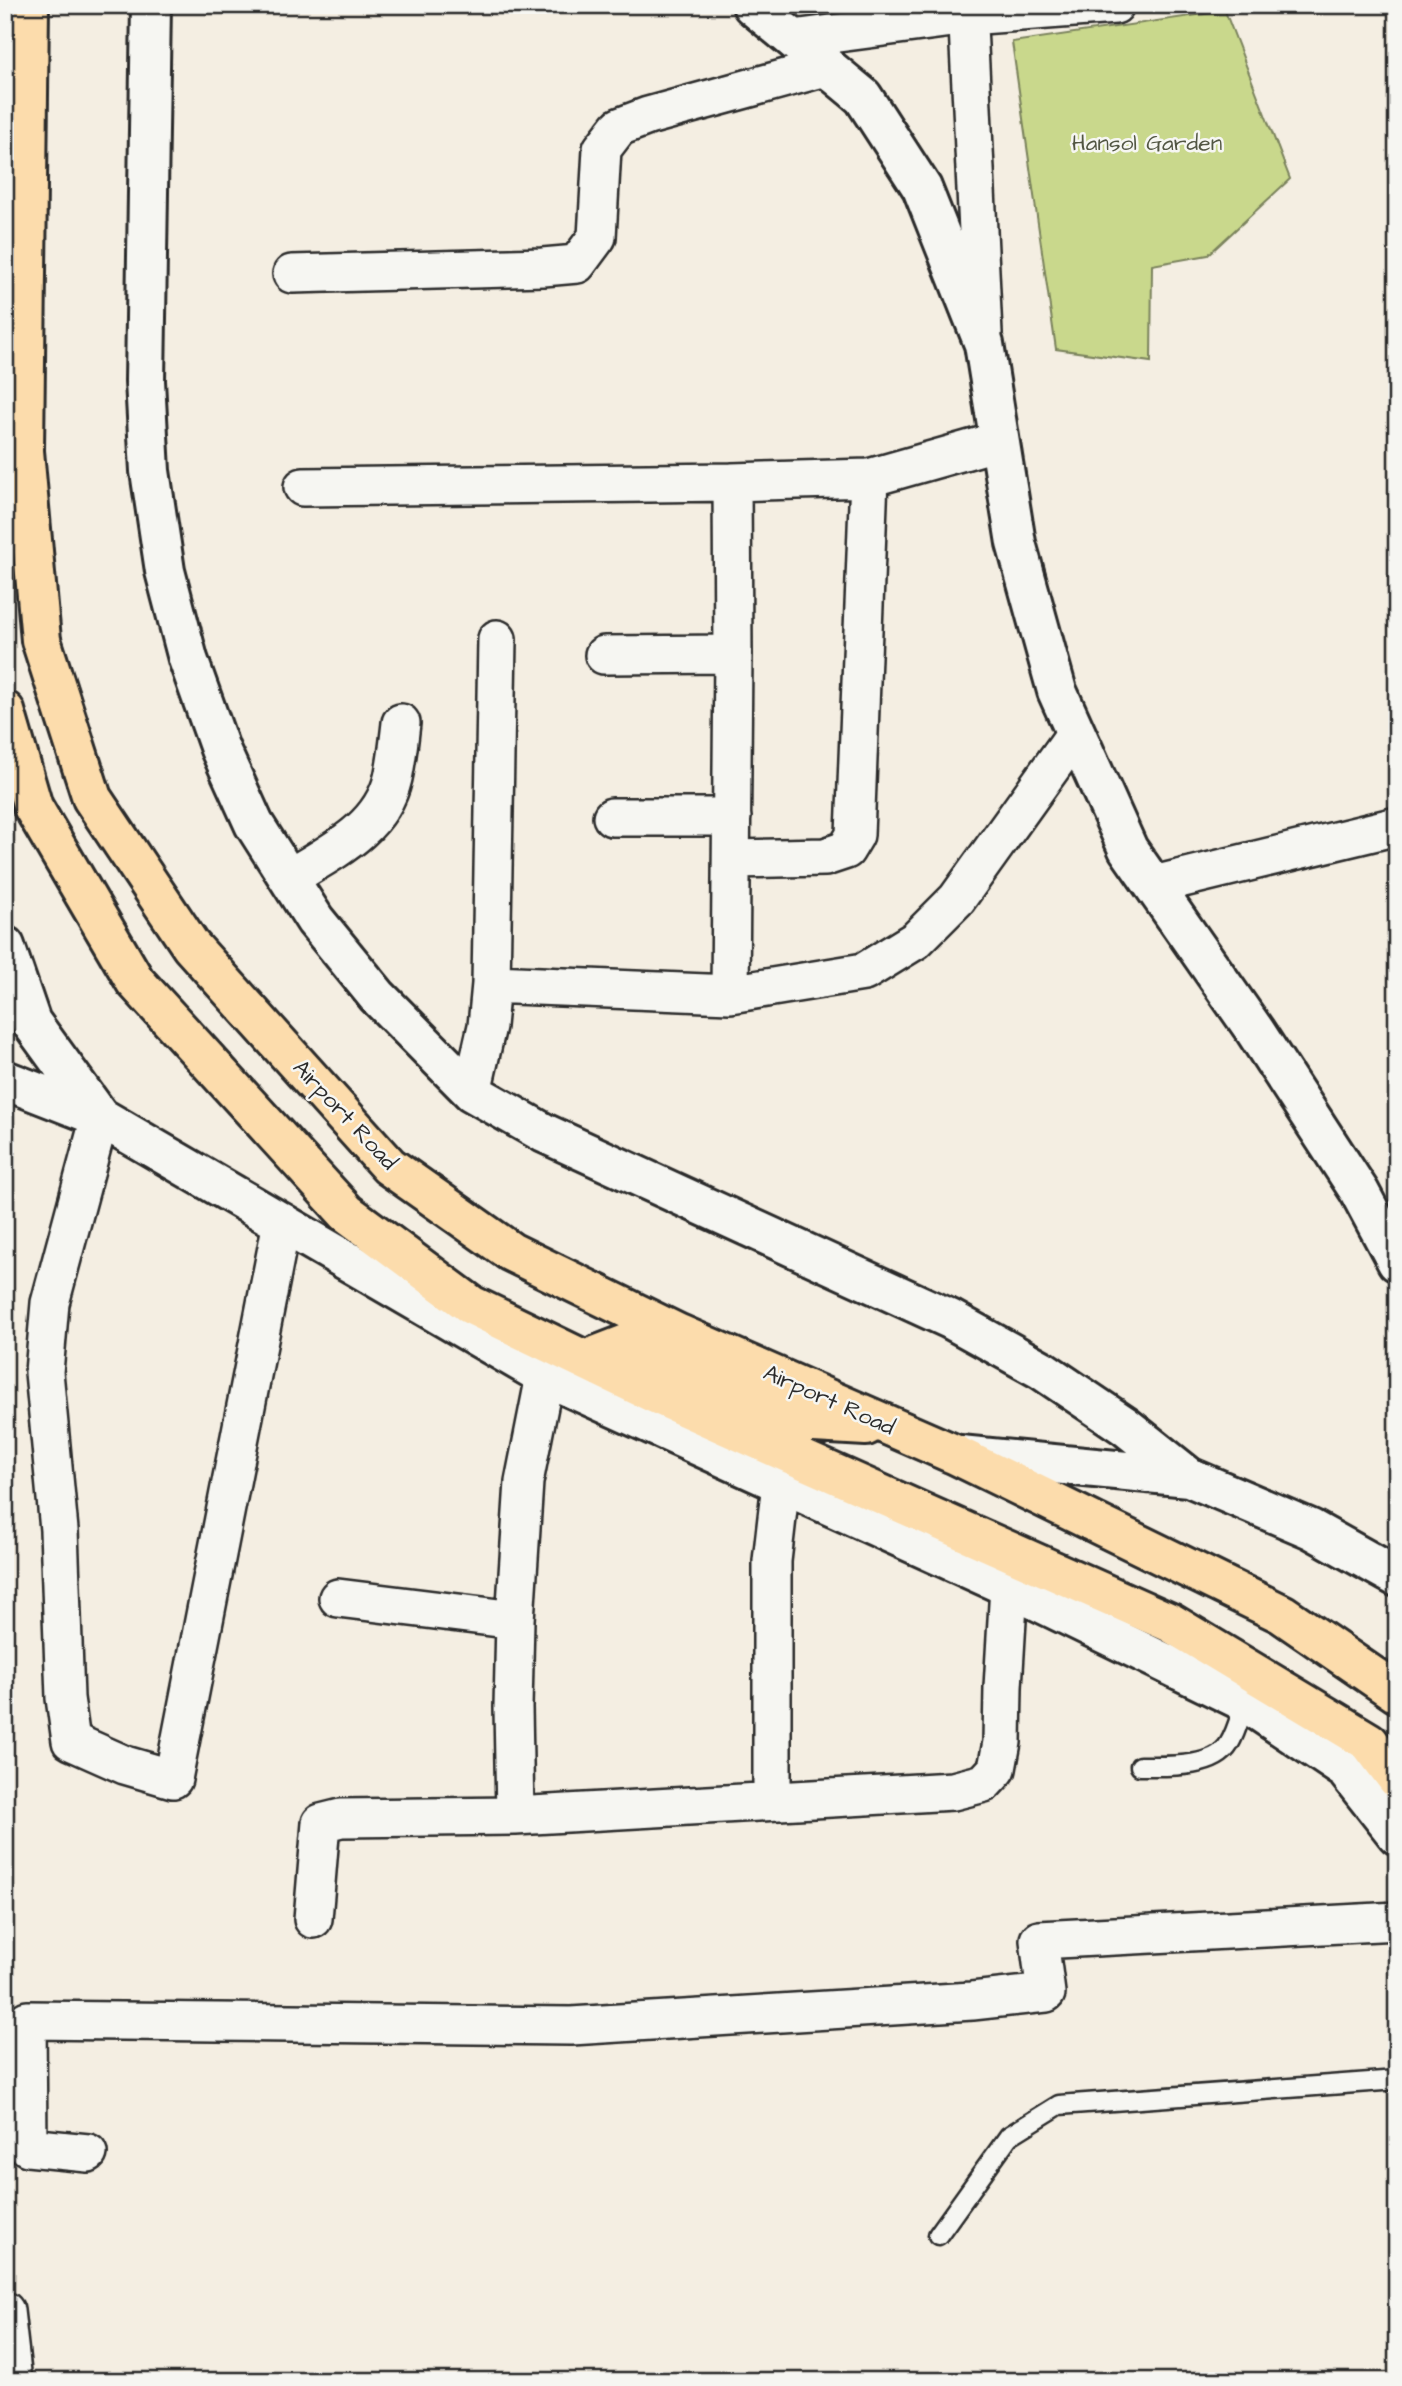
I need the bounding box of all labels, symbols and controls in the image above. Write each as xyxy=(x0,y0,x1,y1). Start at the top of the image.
park label: Hansol Garden xyxy=(1072,127,1222,159)
street label: Airport Road xyxy=(285,1053,405,1177)
street label: Airport Road xyxy=(758,1357,900,1443)

